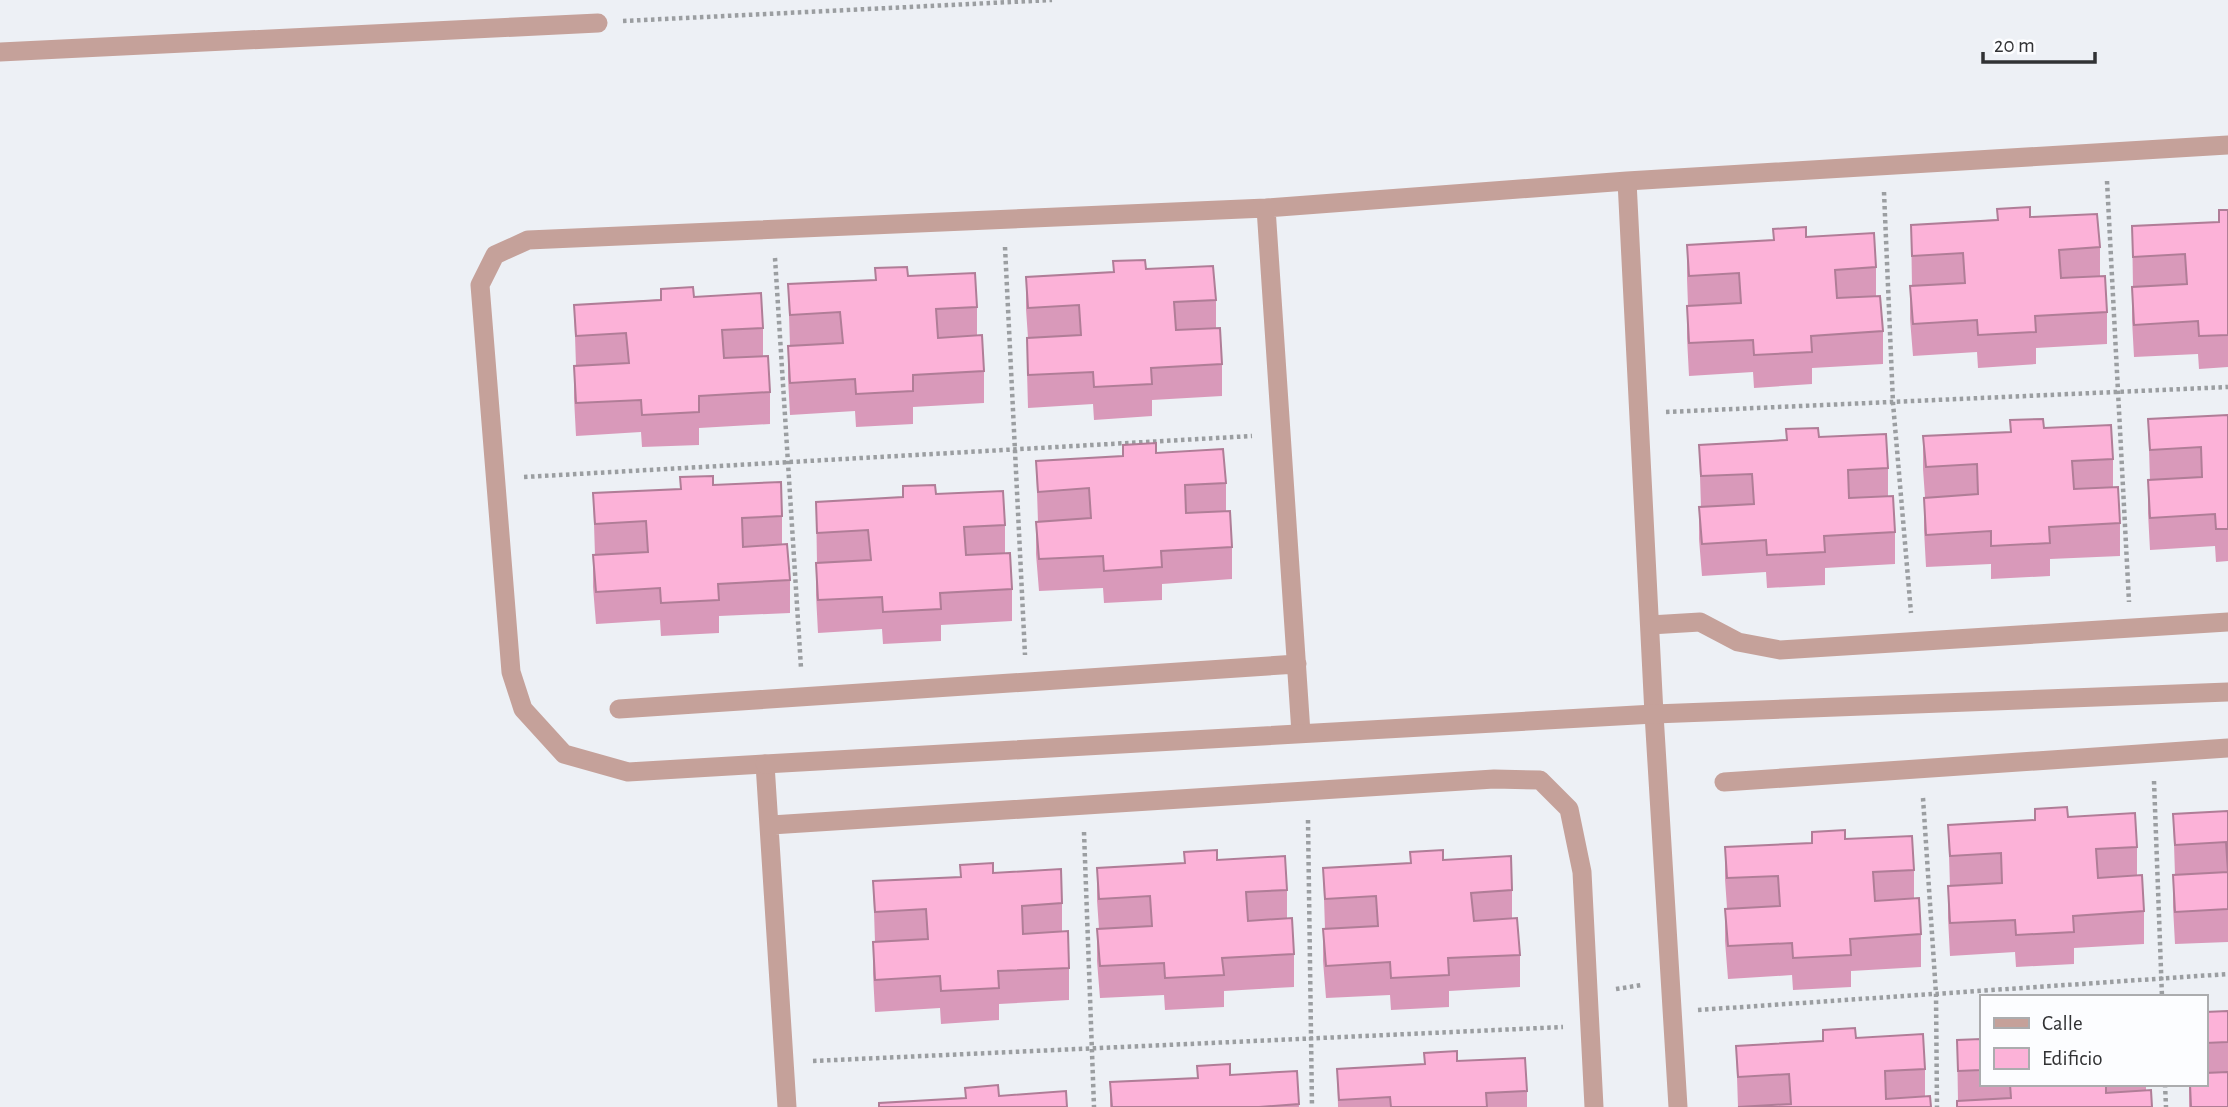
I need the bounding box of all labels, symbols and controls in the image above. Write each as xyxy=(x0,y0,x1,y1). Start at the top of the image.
scale bar xyxy=(1983,21,2095,65)
text: 20 m xyxy=(1994,35,2035,56)
legend xyxy=(1980,995,2207,1086)
text: Calle xyxy=(2042,1013,2083,1034)
text: Edificio xyxy=(2042,1048,2103,1069)

